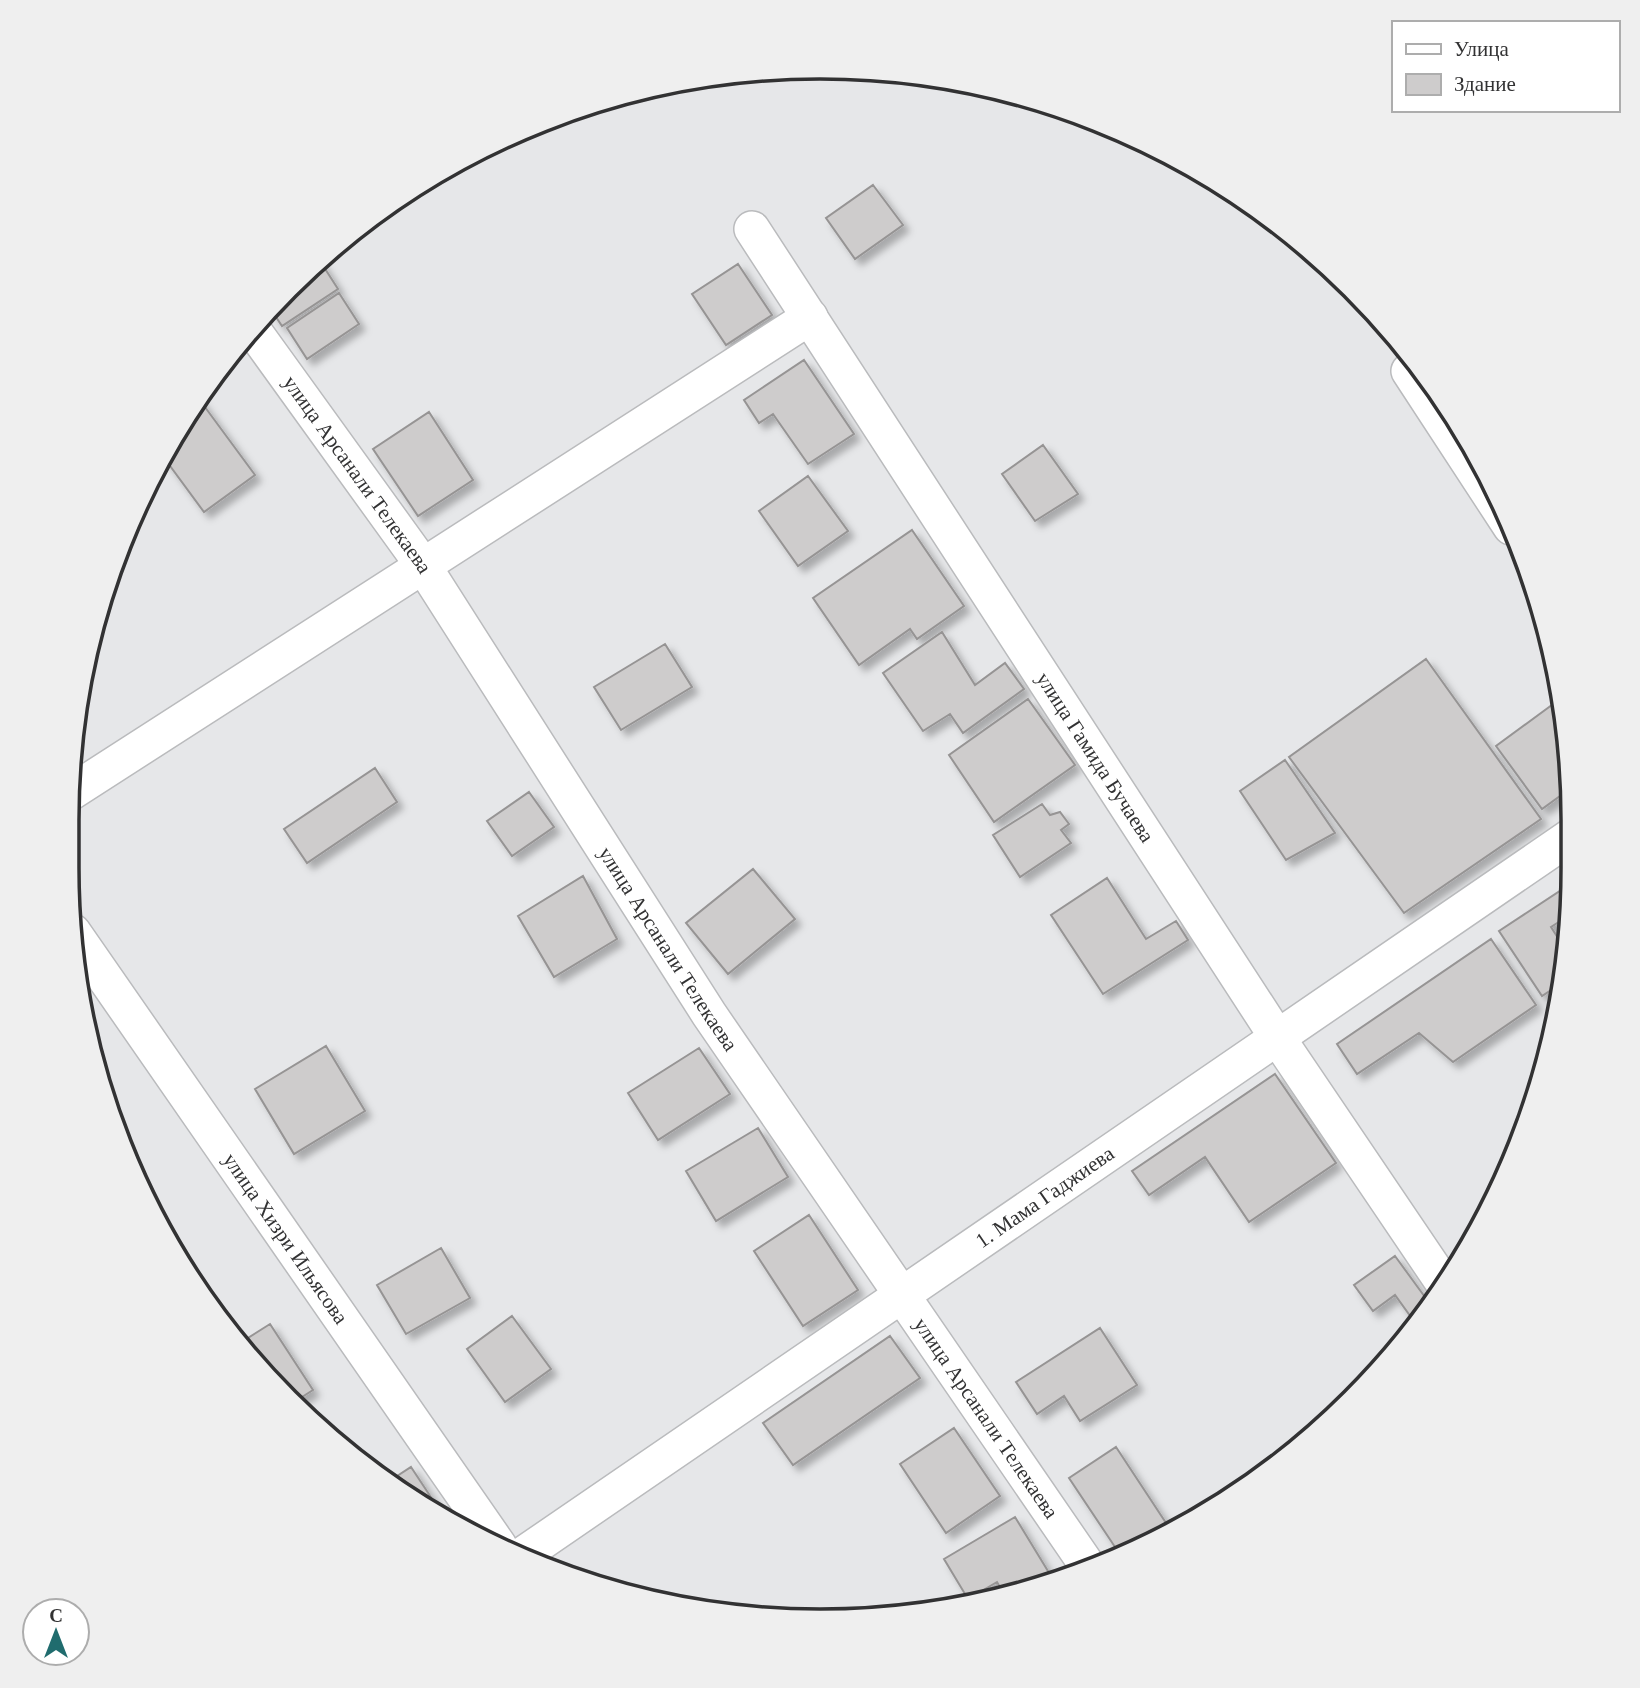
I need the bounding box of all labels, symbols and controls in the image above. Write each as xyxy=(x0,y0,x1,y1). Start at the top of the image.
legend xyxy=(1392,21,1619,112)
text: Улица xyxy=(1454,37,1509,61)
text: Здание xyxy=(1454,72,1516,96)
street label: улица Арсанали Телекаева xyxy=(278,371,437,578)
street label: улица Гамида Бучаева xyxy=(1031,668,1160,847)
street label: улица Арсанали Телекаева xyxy=(593,842,743,1056)
street label: 1. Мама Гаджиева xyxy=(971,1141,1119,1253)
street label: улица Хизри Ильясова xyxy=(218,1148,354,1329)
street label: улица Арсанали Телекаева xyxy=(909,1313,1064,1524)
north arrow xyxy=(21,1597,91,1667)
text: С xyxy=(49,1605,63,1626)

